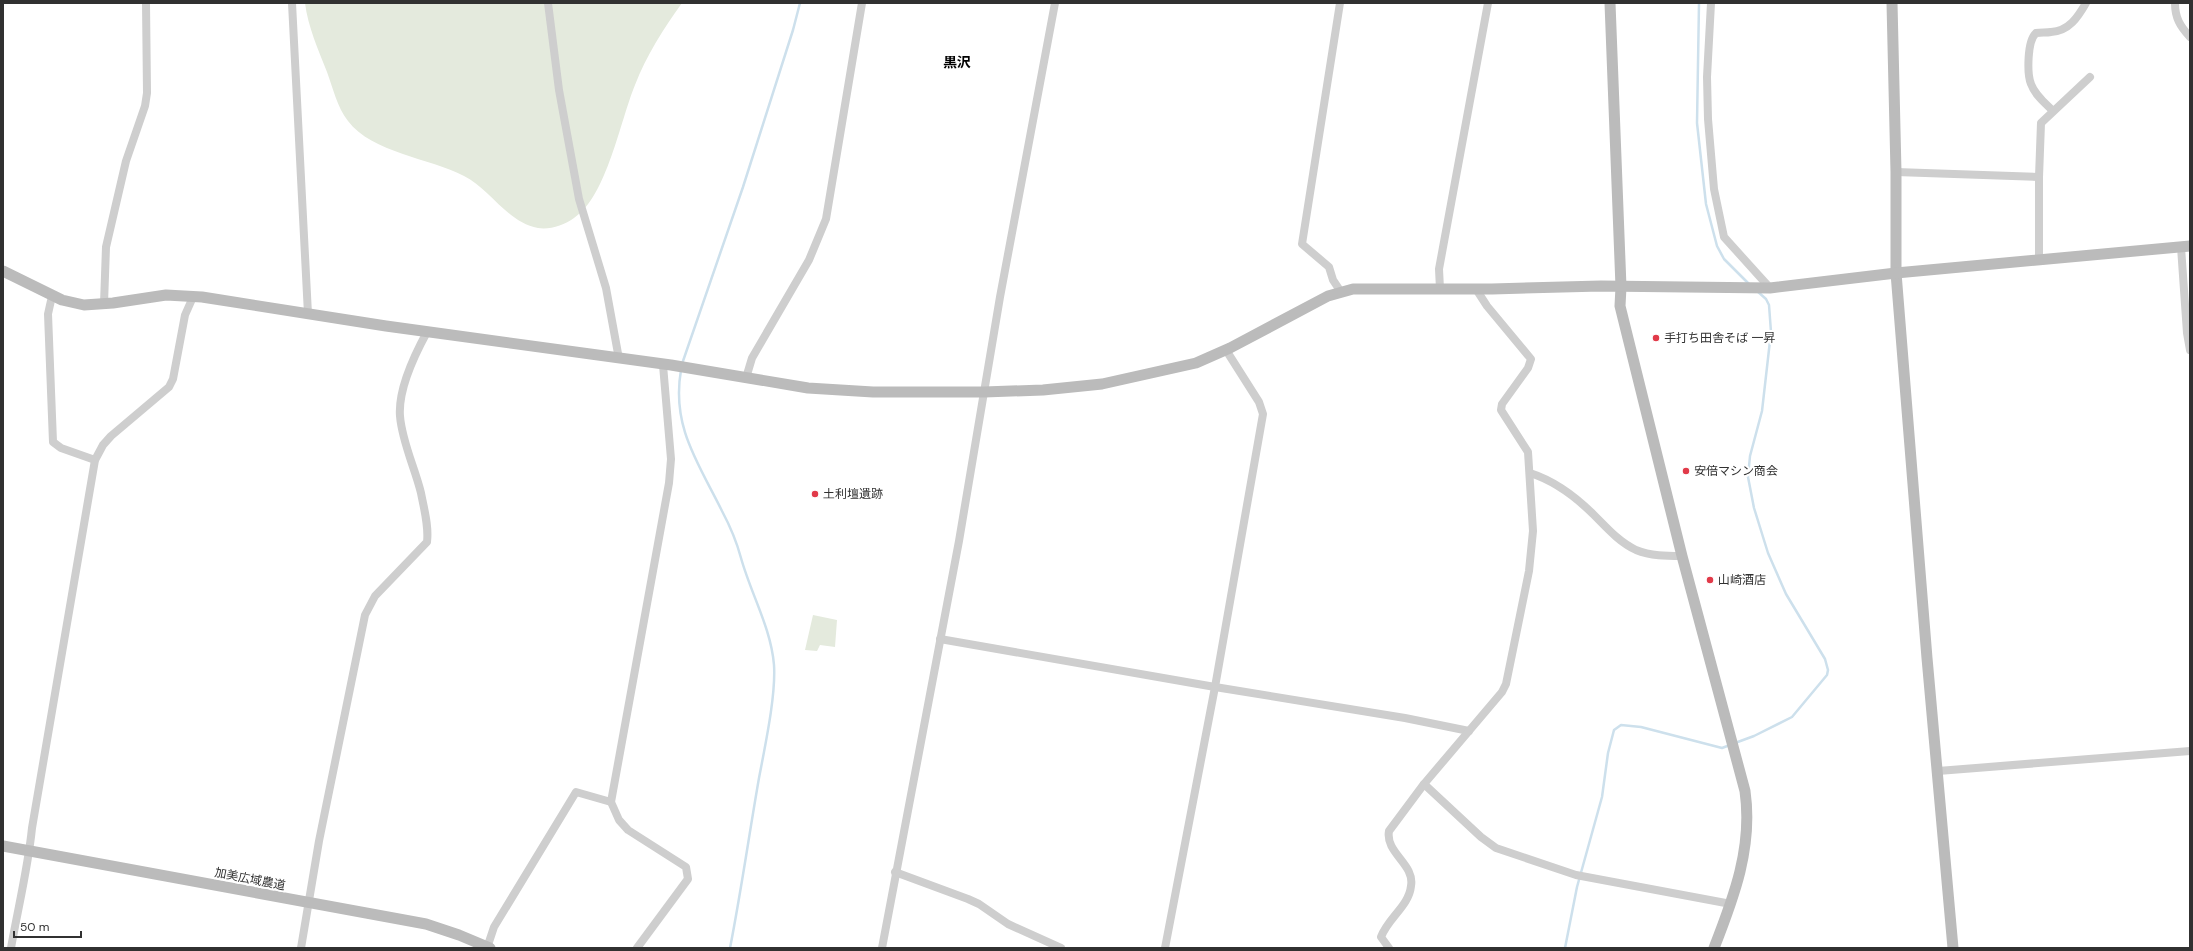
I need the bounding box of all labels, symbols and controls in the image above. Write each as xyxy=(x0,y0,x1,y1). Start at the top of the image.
district label: 黒沢 xyxy=(943,53,971,71)
place label: 手打ち田舎そば 一昇 xyxy=(1664,330,1775,346)
marker: 手打ち田舎そば 一昇 xyxy=(1651,333,1661,343)
place label: 安倍マシン商会 xyxy=(1694,463,1778,479)
marker: 安倍マシン商会 xyxy=(1681,466,1691,476)
place label: 土利壇遺跡 xyxy=(823,486,883,502)
marker: 土利壇遺跡 xyxy=(810,489,820,499)
place label: 山崎酒店 xyxy=(1718,572,1766,588)
marker: 山崎酒店 xyxy=(1705,575,1715,585)
street label: 加美広域農道 xyxy=(213,864,287,894)
scale bar xyxy=(14,913,81,939)
text: 50 m xyxy=(20,919,49,935)

